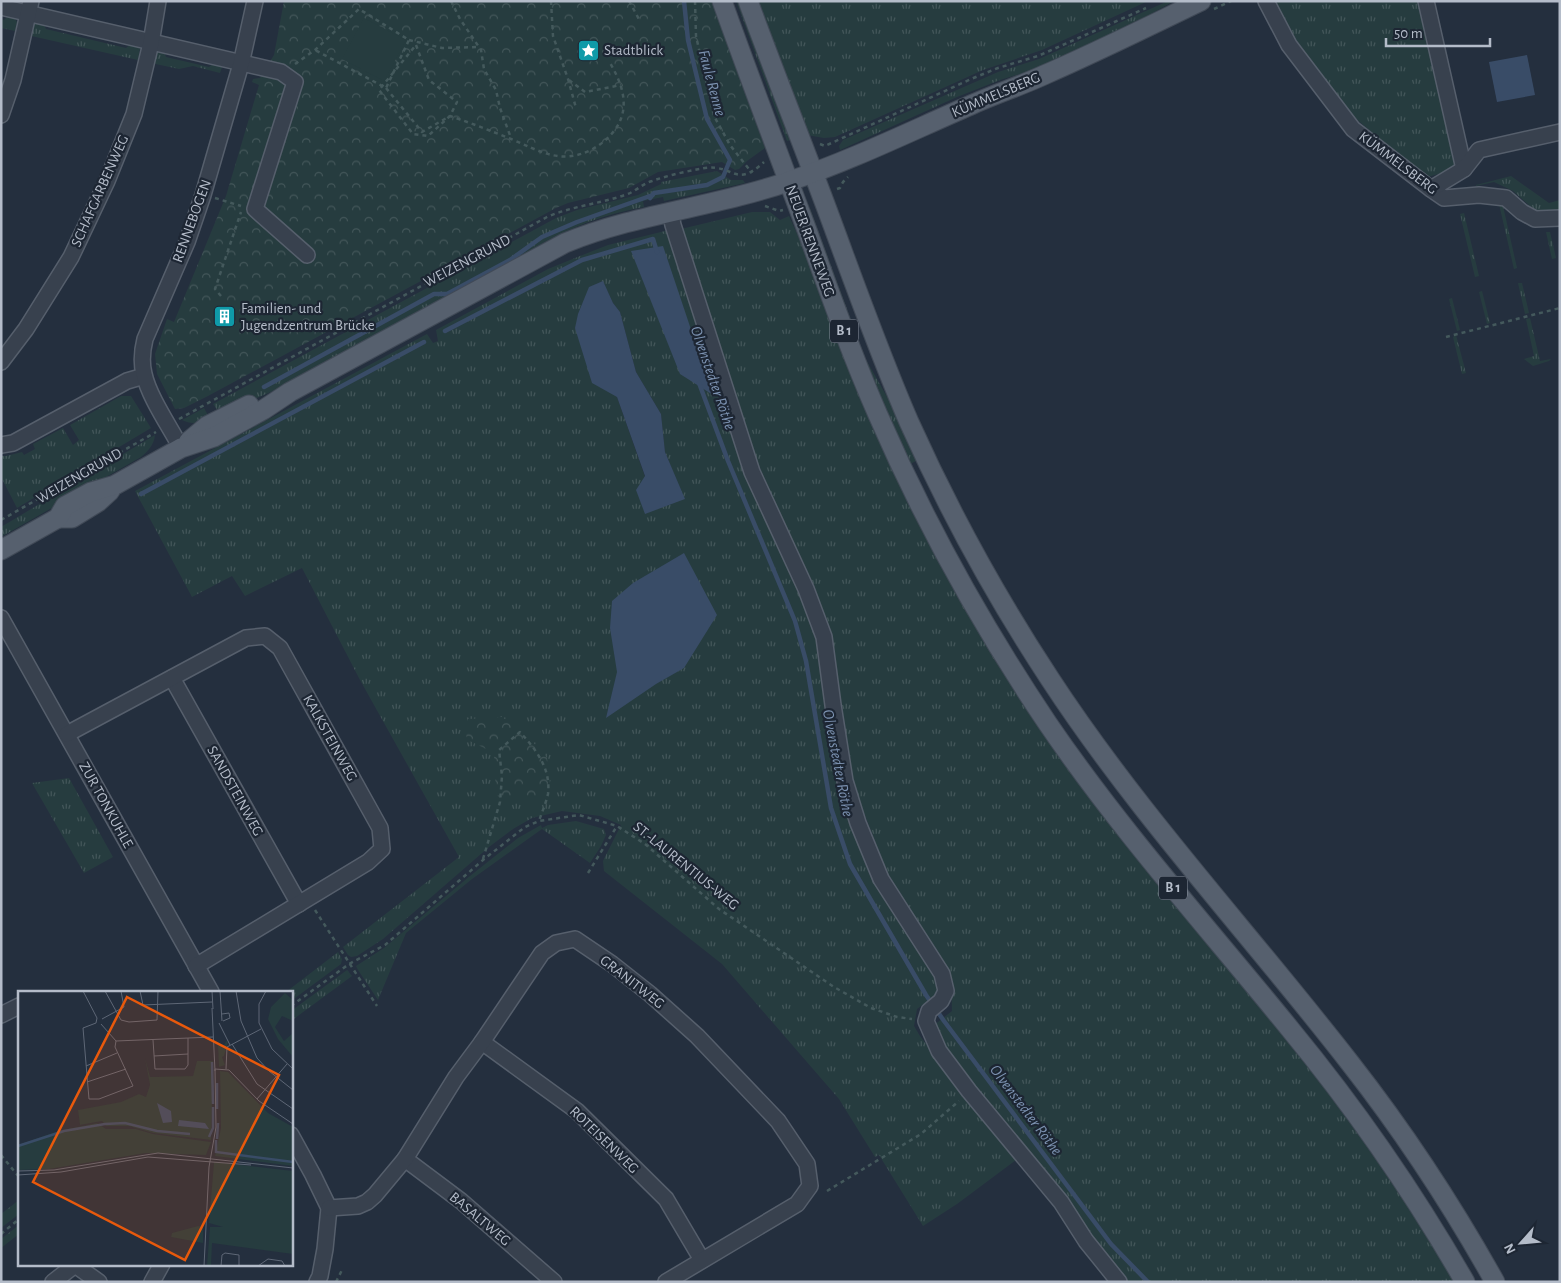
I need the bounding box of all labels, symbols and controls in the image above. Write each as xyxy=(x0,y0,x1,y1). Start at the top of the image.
scale bar xyxy=(1386,15,1490,47)
text: 50 m xyxy=(1394,26,1423,41)
place icon: Stadtblick xyxy=(576,38,600,62)
place label: Stadtblick xyxy=(604,43,663,58)
water label: Faule Renne xyxy=(695,48,729,118)
street label: KÜMMELSBERG xyxy=(949,68,1042,120)
street label: KÜMMELSBERG xyxy=(1356,127,1441,197)
street label: SCHAFGARBENWEG xyxy=(69,133,131,249)
street label: RENNEBOGEN xyxy=(170,177,214,265)
street label: NEUER RENNEWEG xyxy=(783,183,837,299)
street label: WEIZENGRUND xyxy=(421,232,513,290)
place label: Familien- und Jugendzentrum Brücke xyxy=(241,301,375,333)
building icon: Familien- und Jugendzentrum Brücke xyxy=(213,305,237,329)
road number: B 1 xyxy=(830,320,858,342)
water label: Olvenstedter Röthe xyxy=(688,324,738,432)
street label: WEIZENGRUND xyxy=(34,445,125,507)
street label: KALKSTEINWEG xyxy=(300,692,360,784)
water label: Olvenstedter Röthe xyxy=(820,708,856,818)
street label: SANDSTEINWEG xyxy=(204,743,266,839)
street label: ZUR TONKUHLE xyxy=(76,759,136,851)
street label: ST.-LAURENTIUS-WEG xyxy=(630,819,742,913)
road number: B 1 xyxy=(1159,876,1187,900)
street label: GRANITWEG xyxy=(597,952,667,1012)
inset map xyxy=(18,991,292,1266)
water label: Olvenstedter Röthe xyxy=(987,1062,1065,1158)
street label: ROTEISENWEG xyxy=(567,1104,641,1176)
street label: BASALTWEG xyxy=(447,1189,513,1249)
north arrow xyxy=(1496,1218,1546,1268)
text: N xyxy=(1502,1241,1519,1256)

